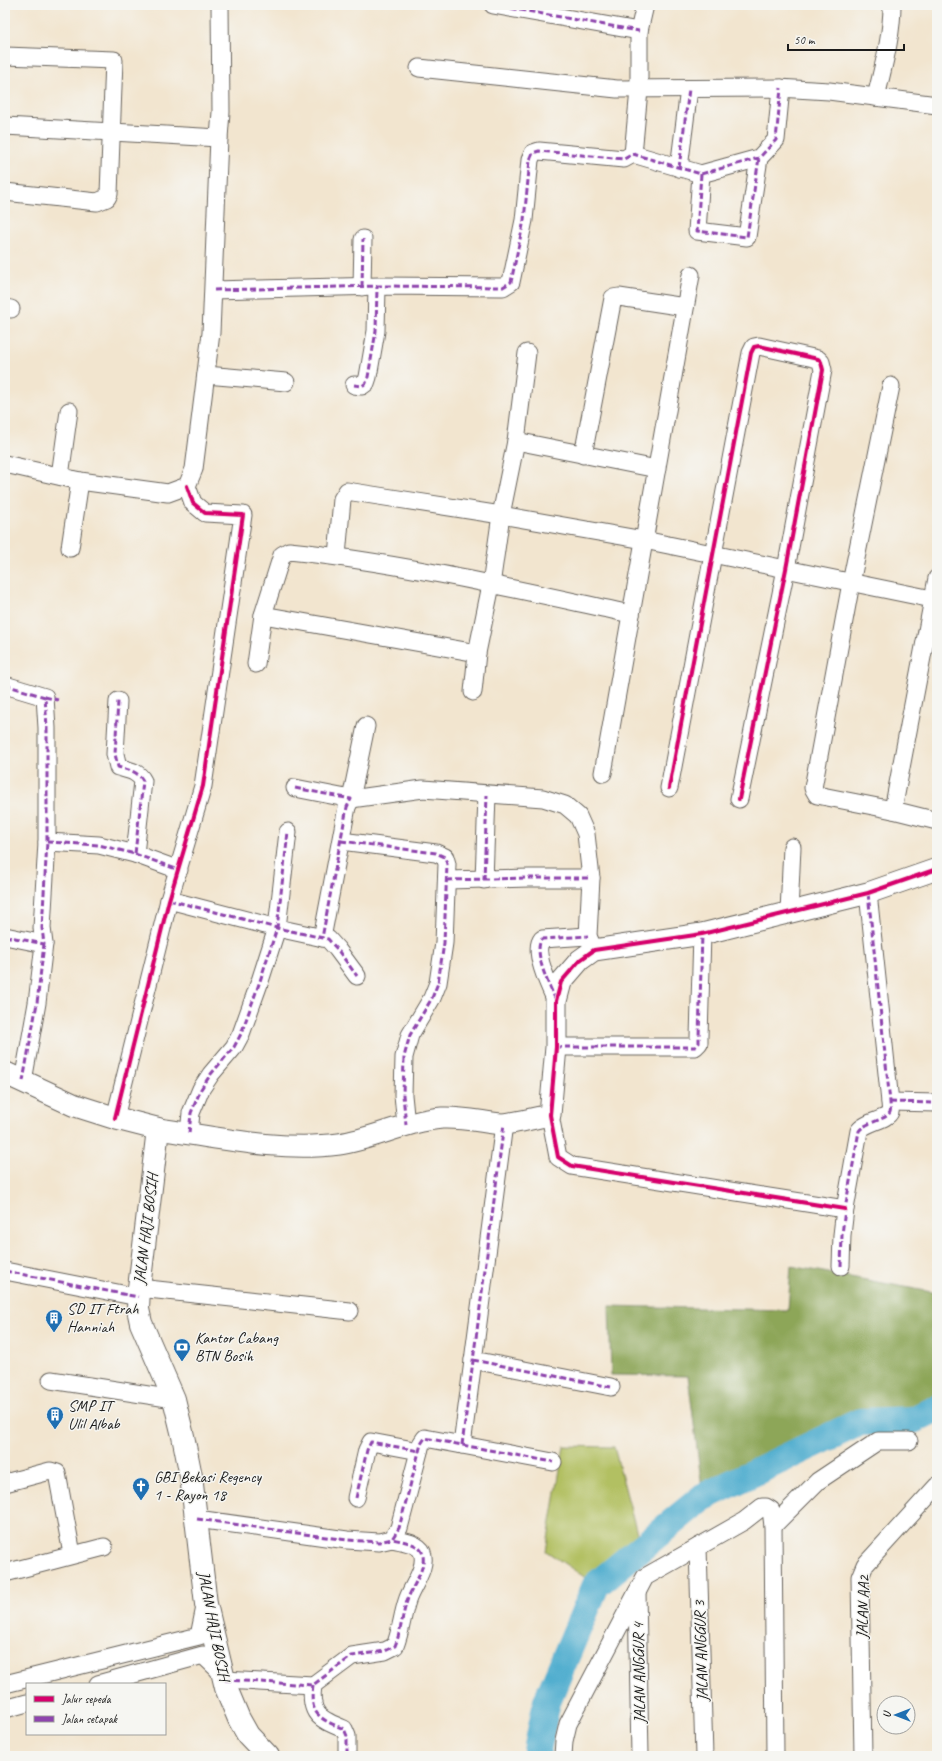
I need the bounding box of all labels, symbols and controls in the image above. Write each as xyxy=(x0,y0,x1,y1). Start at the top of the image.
scale bar xyxy=(788,26,904,52)
text: 50 m xyxy=(794,32,816,48)
street label: JALAN HAJI BOSIH xyxy=(129,1170,163,1287)
place label: SD IT Ftrah Hanniah xyxy=(67,1299,139,1337)
building icon: SD IT Ftrah Hanniah xyxy=(44,1308,64,1333)
place label: Kantor Cabang BTN Bosih xyxy=(195,1328,279,1366)
bank icon: Kantor Cabang BTN Bosih xyxy=(172,1337,192,1362)
place label: SMP IT Ulil Albab xyxy=(68,1396,121,1434)
building icon: SMP IT Ulil Albab xyxy=(45,1405,65,1430)
place label: GBI Bekasi Regency 1 - Rayon 18 xyxy=(154,1467,263,1505)
church icon: GBI Bekasi Regency 1 - Rayon 18 xyxy=(131,1476,151,1501)
street label: JALAN HAJI BOSIH xyxy=(193,1568,235,1686)
street label: JALAN AA2 xyxy=(852,1573,874,1640)
street label: JALAN ANGGUR 3 xyxy=(689,1598,713,1703)
street label: JALAN ANGGUR 4 xyxy=(628,1621,650,1725)
legend xyxy=(26,1683,166,1735)
text: Jalur sepeda xyxy=(61,1691,112,1707)
north arrow xyxy=(876,1695,916,1735)
text: U xyxy=(879,1710,893,1718)
text: Jalan setapak xyxy=(61,1711,118,1727)

